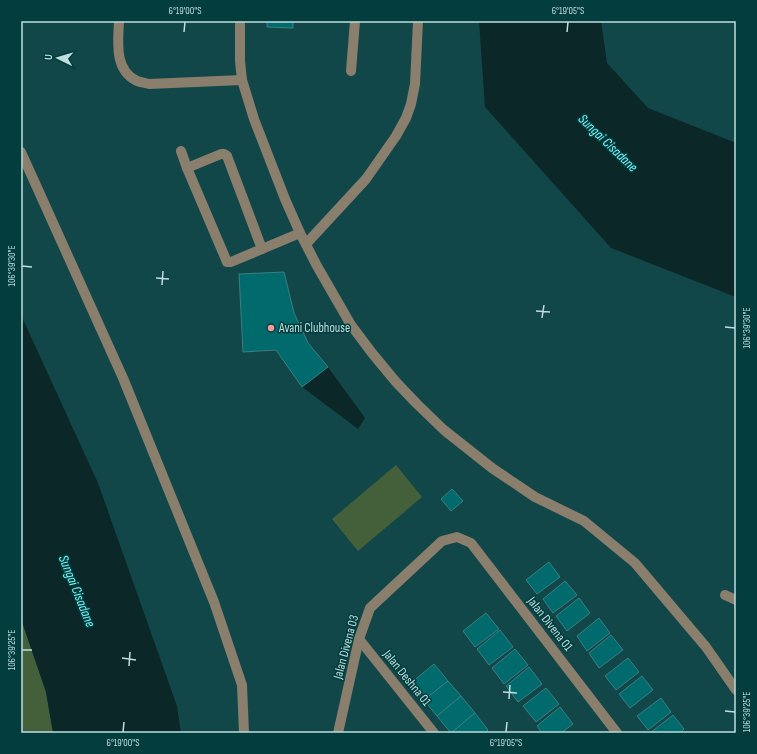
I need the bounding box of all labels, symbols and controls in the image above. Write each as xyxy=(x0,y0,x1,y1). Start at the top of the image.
text: 6°19'00"S xyxy=(169,5,201,17)
text: 6°19'05"S xyxy=(552,5,584,17)
north arrow xyxy=(38,38,78,78)
text: U xyxy=(42,53,55,61)
water label: Sungai Cisadane xyxy=(575,110,642,176)
text: 106°39'30"E xyxy=(6,245,18,287)
text: 106°39'30"E xyxy=(741,307,753,349)
place label: Avani Clubhouse xyxy=(278,320,350,336)
marker: Avani Clubhouse xyxy=(266,323,276,333)
water label: Sungai Cisadane xyxy=(55,553,99,630)
street label: Jalan Divena 01 xyxy=(523,593,576,655)
street label: Jalan Divena 03 xyxy=(330,613,362,682)
text: 106°39'25"E xyxy=(6,630,18,670)
street label: Jalan Deshna 01 xyxy=(379,646,435,710)
text: 106°39'25"E xyxy=(741,692,753,732)
text: 6°19'00"S xyxy=(107,737,139,749)
text: 6°19'05"S xyxy=(490,737,522,749)

